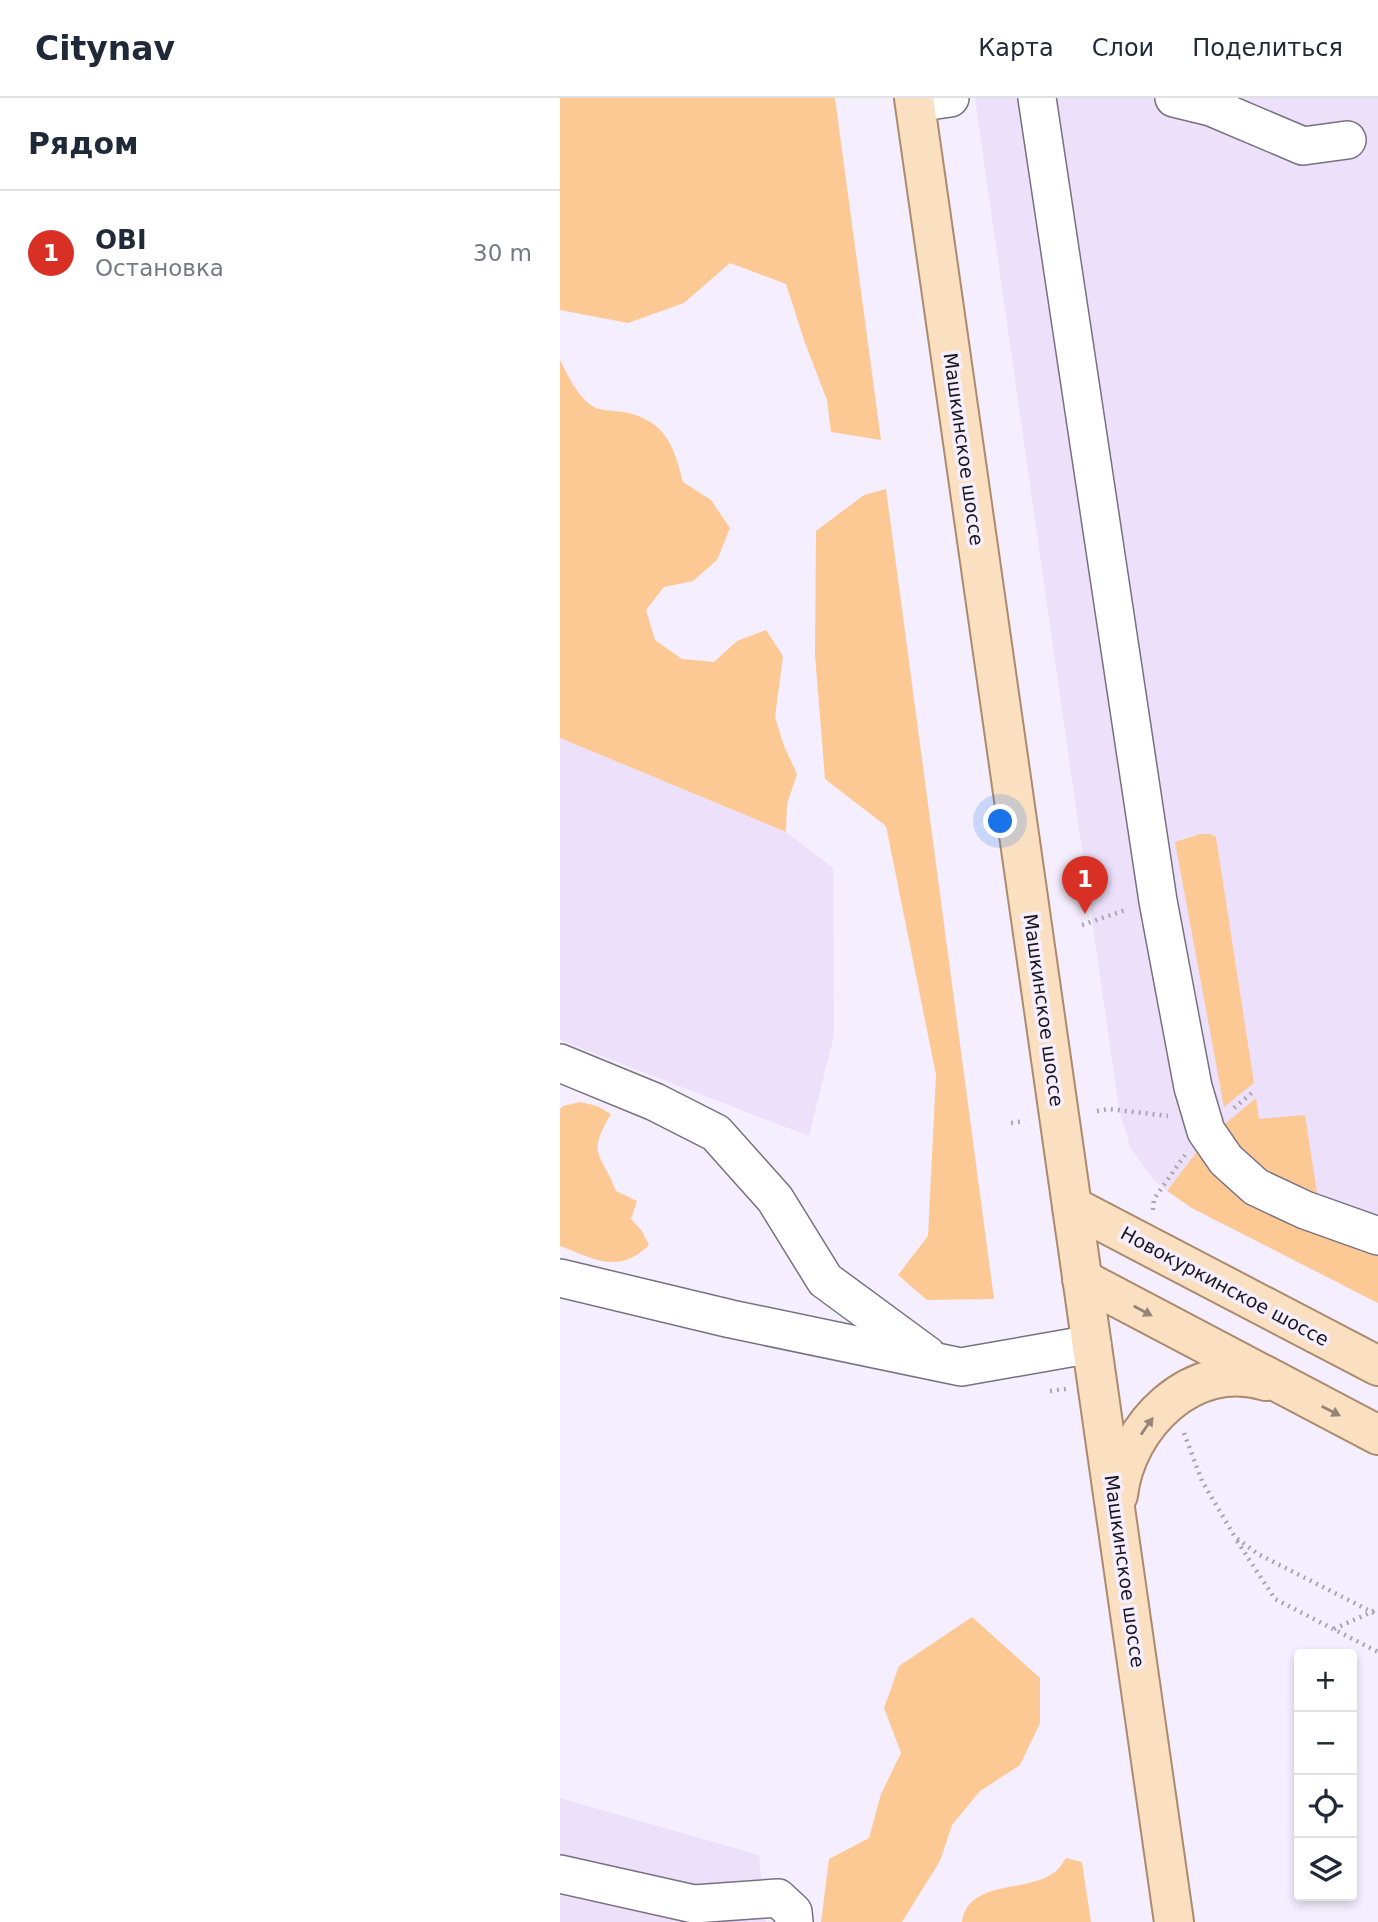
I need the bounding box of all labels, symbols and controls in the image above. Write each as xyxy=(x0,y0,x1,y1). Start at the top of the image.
text: Citynav xyxy=(35,29,175,68)
text: Карта xyxy=(978,34,1054,62)
text: Слои xyxy=(1092,34,1154,62)
text: Поделиться xyxy=(1192,34,1343,62)
text: Рядом xyxy=(28,126,139,161)
text: OBI xyxy=(95,225,147,255)
text: 1 xyxy=(43,240,59,266)
text: 30 m xyxy=(473,240,532,266)
text: Остановка xyxy=(95,255,224,281)
street label: Машкинское шоссе xyxy=(940,351,988,547)
your location xyxy=(983,804,1017,838)
pin: 1 xyxy=(1062,856,1108,914)
street label: Машкинское шоссе xyxy=(1020,912,1068,1108)
street label: Новокуркинское шоссе xyxy=(1117,1222,1333,1350)
one-way arrow xyxy=(1133,1305,1152,1317)
one-way arrow xyxy=(1322,1404,1342,1416)
one-way arrow xyxy=(1140,1417,1154,1435)
street label: Машкинское шоссе xyxy=(1101,1473,1149,1669)
map controls xyxy=(1294,1649,1357,1901)
button: + xyxy=(1294,1649,1357,1712)
button: − xyxy=(1294,1712,1357,1775)
button: locate xyxy=(1294,1775,1357,1838)
button: layers xyxy=(1294,1838,1357,1901)

